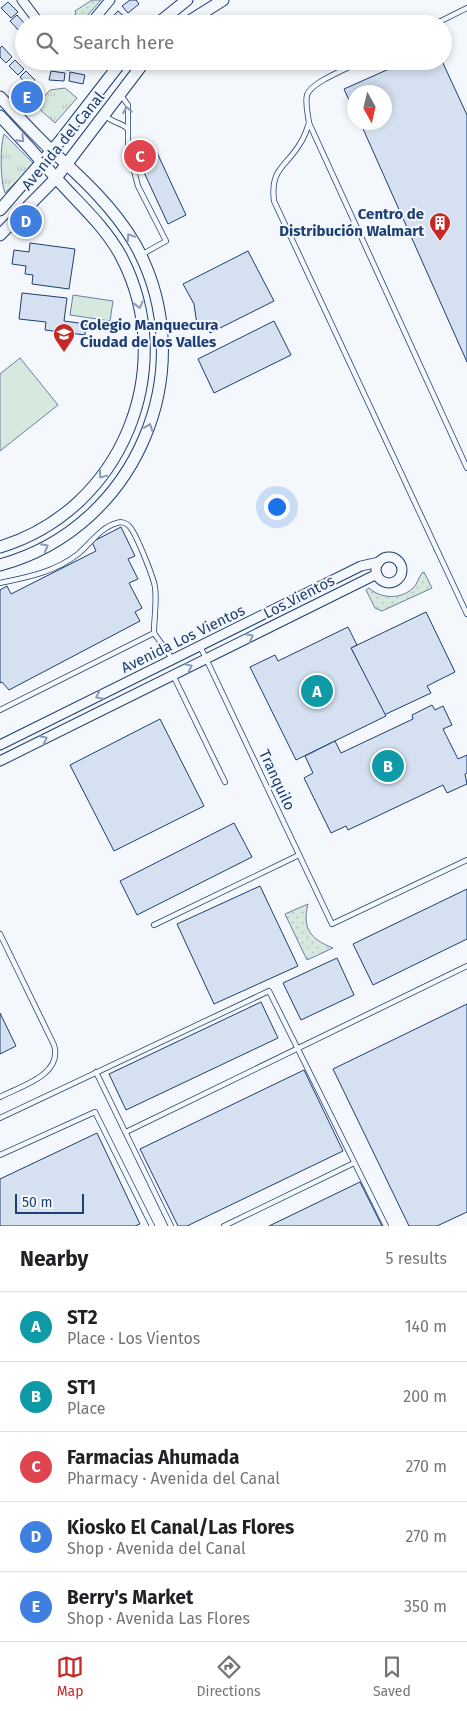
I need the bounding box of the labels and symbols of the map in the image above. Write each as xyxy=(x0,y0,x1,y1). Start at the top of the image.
pin: E xyxy=(11,78,43,116)
north arrow xyxy=(347,85,392,130)
street label: Avenida del Canal xyxy=(18,88,109,194)
one-way arrow xyxy=(122,106,132,115)
one-way arrow xyxy=(16,133,25,142)
pin: C xyxy=(124,137,156,175)
pin: D xyxy=(10,202,42,240)
place label: Centro de Distribución Walmart xyxy=(279,205,424,240)
building icon: Centro de Distribución Walmart xyxy=(428,211,452,242)
one-way arrow xyxy=(127,233,137,242)
one-way arrow xyxy=(133,300,143,308)
place label: Colegio Manquecura Ciudad de los Valles xyxy=(80,316,218,351)
school or university icon: Colegio Manquecura Ciudad de los Valles xyxy=(52,322,76,353)
one-way arrow xyxy=(143,423,153,432)
one-way arrow xyxy=(100,469,108,478)
your location xyxy=(264,494,290,520)
one-way arrow xyxy=(40,543,49,553)
street label: Los Vientos xyxy=(260,571,338,623)
street label: Avenida Los Vientos xyxy=(118,601,248,677)
one-way arrow xyxy=(244,633,253,643)
one-way arrow xyxy=(184,663,193,673)
pin: A xyxy=(301,672,333,710)
one-way arrow xyxy=(95,690,104,700)
one-way arrow xyxy=(39,735,48,745)
street label: Tranquilo xyxy=(255,747,299,813)
pin: B xyxy=(372,747,404,785)
scale bar xyxy=(15,1191,84,1214)

